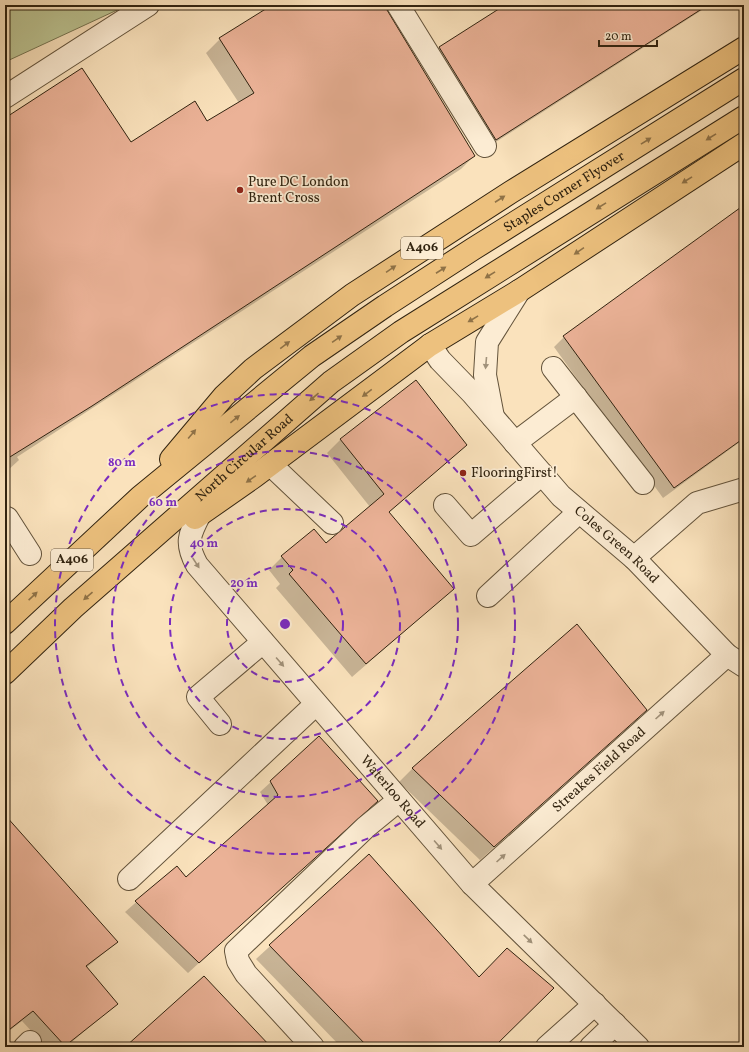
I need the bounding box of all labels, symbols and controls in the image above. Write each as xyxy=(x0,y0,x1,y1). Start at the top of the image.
scale bar xyxy=(599,22,657,48)
text: 20 m xyxy=(605,29,632,45)
one-way arrow xyxy=(705,134,717,141)
one-way arrow xyxy=(641,137,651,145)
street label: Staples Corner Flyover xyxy=(500,147,629,237)
place label: Pure DC London Brent Cross xyxy=(248,173,349,208)
one-way arrow xyxy=(682,176,692,184)
marker: Pure DC London Brent Cross xyxy=(235,185,245,195)
one-way arrow xyxy=(494,195,506,202)
one-way arrow xyxy=(595,203,607,210)
road number: A406 xyxy=(401,237,443,259)
one-way arrow xyxy=(573,248,585,255)
one-way arrow xyxy=(385,265,396,273)
one-way arrow xyxy=(435,266,447,273)
one-way arrow xyxy=(485,271,496,279)
one-way arrow xyxy=(468,315,478,323)
one-way arrow xyxy=(332,335,343,343)
one-way arrow xyxy=(280,341,291,349)
one-way arrow xyxy=(482,357,489,369)
one-way arrow xyxy=(361,389,372,397)
one-way arrow xyxy=(309,392,319,402)
street label: North Circular Road xyxy=(191,410,298,506)
one-way arrow xyxy=(230,415,241,424)
one-way arrow xyxy=(187,429,196,440)
text: 80 m xyxy=(108,455,136,471)
place label: FlooringFirst! xyxy=(471,464,558,483)
marker: FlooringFirst! xyxy=(458,468,468,478)
one-way arrow xyxy=(246,475,257,483)
text: 60 m xyxy=(149,495,177,511)
street label: Coles Green Road xyxy=(570,502,663,588)
text: 40 m xyxy=(190,536,219,552)
road number: A406 xyxy=(51,549,93,571)
one-way arrow xyxy=(192,558,200,568)
text: 20 m xyxy=(230,576,258,592)
one-way arrow xyxy=(82,591,93,600)
one-way arrow xyxy=(28,592,39,601)
centre of rings xyxy=(278,617,292,631)
one-way arrow xyxy=(276,657,285,667)
one-way arrow xyxy=(655,711,665,720)
street label: Streakes Field Road xyxy=(548,723,650,817)
street label: Waterloo Road xyxy=(356,751,429,832)
one-way arrow xyxy=(434,840,443,850)
one-way arrow xyxy=(496,854,506,863)
one-way arrow xyxy=(523,934,533,944)

